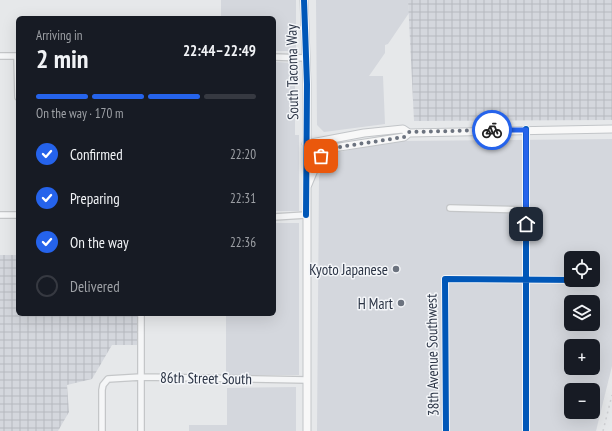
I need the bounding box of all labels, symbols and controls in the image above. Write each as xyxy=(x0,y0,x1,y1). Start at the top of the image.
street label: South Tacoma Way xyxy=(282,24,302,120)
text: Arriving in xyxy=(36,27,83,44)
text: 22:44–22:49 xyxy=(183,41,256,60)
text: 2 min xyxy=(36,42,89,75)
text: On the way · 170 m xyxy=(36,105,123,122)
courier xyxy=(472,110,512,150)
icon: bike xyxy=(481,119,503,141)
pin xyxy=(304,139,338,173)
icon: check xyxy=(36,143,58,165)
text: Confirmed xyxy=(70,145,123,164)
icon: bag xyxy=(310,145,332,167)
text: 22:20 xyxy=(230,146,256,163)
icon: check xyxy=(36,187,58,209)
text: Preparing xyxy=(70,189,120,208)
text: 22:31 xyxy=(230,190,256,207)
pin xyxy=(509,207,543,241)
icon: home xyxy=(515,213,537,235)
icon: check xyxy=(36,231,58,253)
text: On the way xyxy=(70,233,129,252)
text: 22:36 xyxy=(230,234,256,251)
map controls xyxy=(564,251,600,419)
button: locate xyxy=(564,251,600,287)
place label: Kyoto Japanese xyxy=(309,260,388,279)
marker: Kyoto Japanese xyxy=(391,264,401,274)
text: Delivered xyxy=(70,277,120,296)
place label: H Mart xyxy=(358,294,393,313)
street label: 38th Avenue Southwest xyxy=(421,294,443,416)
button: layers xyxy=(564,295,600,331)
marker: H Mart xyxy=(396,298,406,308)
button: + xyxy=(564,339,600,375)
street label: 86th Street South xyxy=(160,368,252,388)
button: − xyxy=(564,383,600,419)

